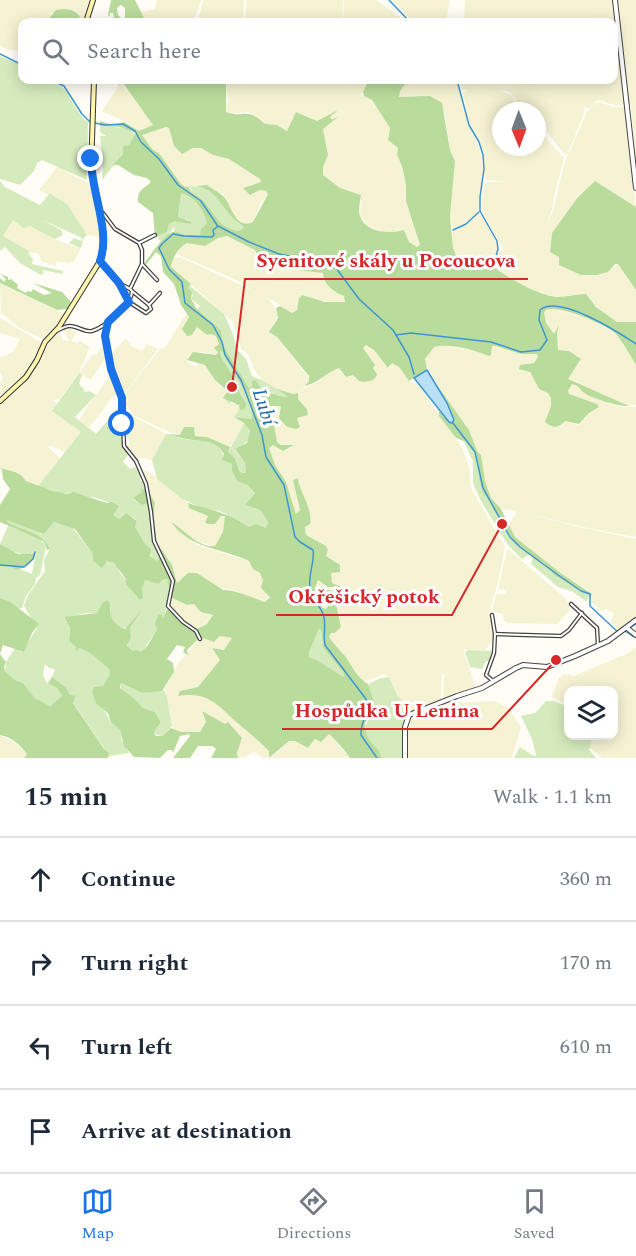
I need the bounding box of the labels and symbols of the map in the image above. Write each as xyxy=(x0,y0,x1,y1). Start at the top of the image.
north arrow xyxy=(492,102,546,156)
route end xyxy=(77,145,103,171)
callout: Syenitové skály u Pocoucova xyxy=(245,241,528,279)
text: Syenitové skály u Pocoucova xyxy=(256,246,516,276)
water label: Lubí xyxy=(244,385,285,432)
route start xyxy=(108,410,134,436)
callout: Okřešický potok xyxy=(276,577,452,615)
text: Okřešický potok xyxy=(288,582,440,612)
callout: Hospůdka U Lenina xyxy=(282,691,492,729)
text: Hospůdka U Lenina xyxy=(294,696,480,726)

